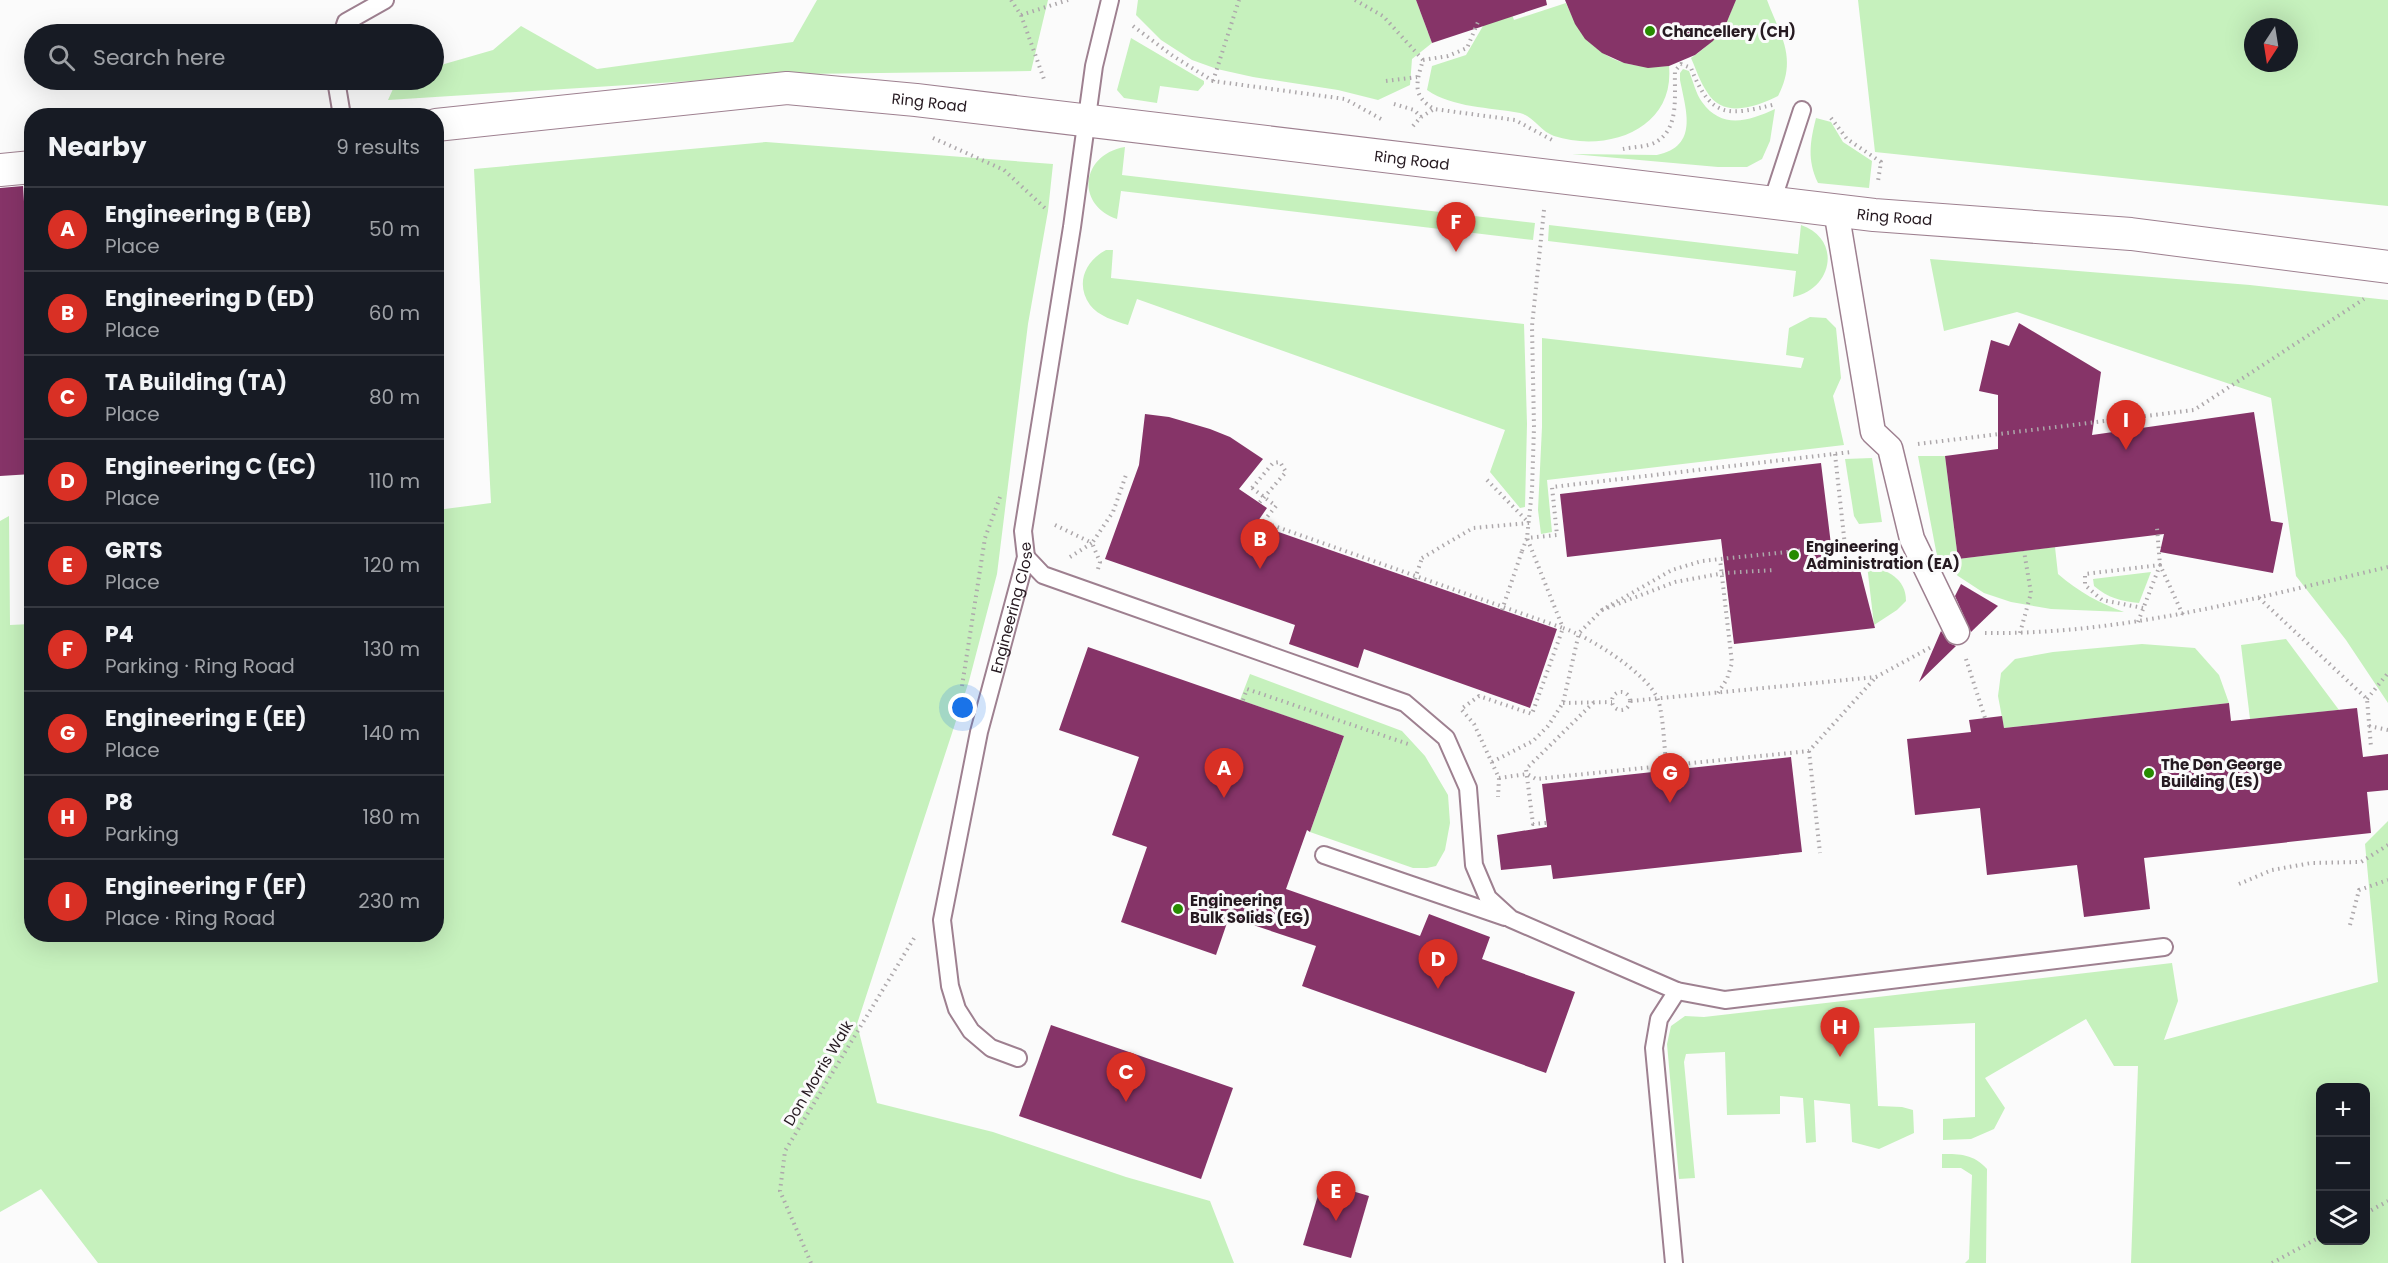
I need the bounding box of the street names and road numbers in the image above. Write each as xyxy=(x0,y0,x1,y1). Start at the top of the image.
street label: Ring Road xyxy=(891,87,968,117)
street label: Ring Road xyxy=(1373,145,1451,174)
street label: Ring Road xyxy=(1856,203,1933,230)
street label: Engineering Close xyxy=(985,541,1037,675)
street label: Don Morris Walk xyxy=(778,1016,858,1130)

